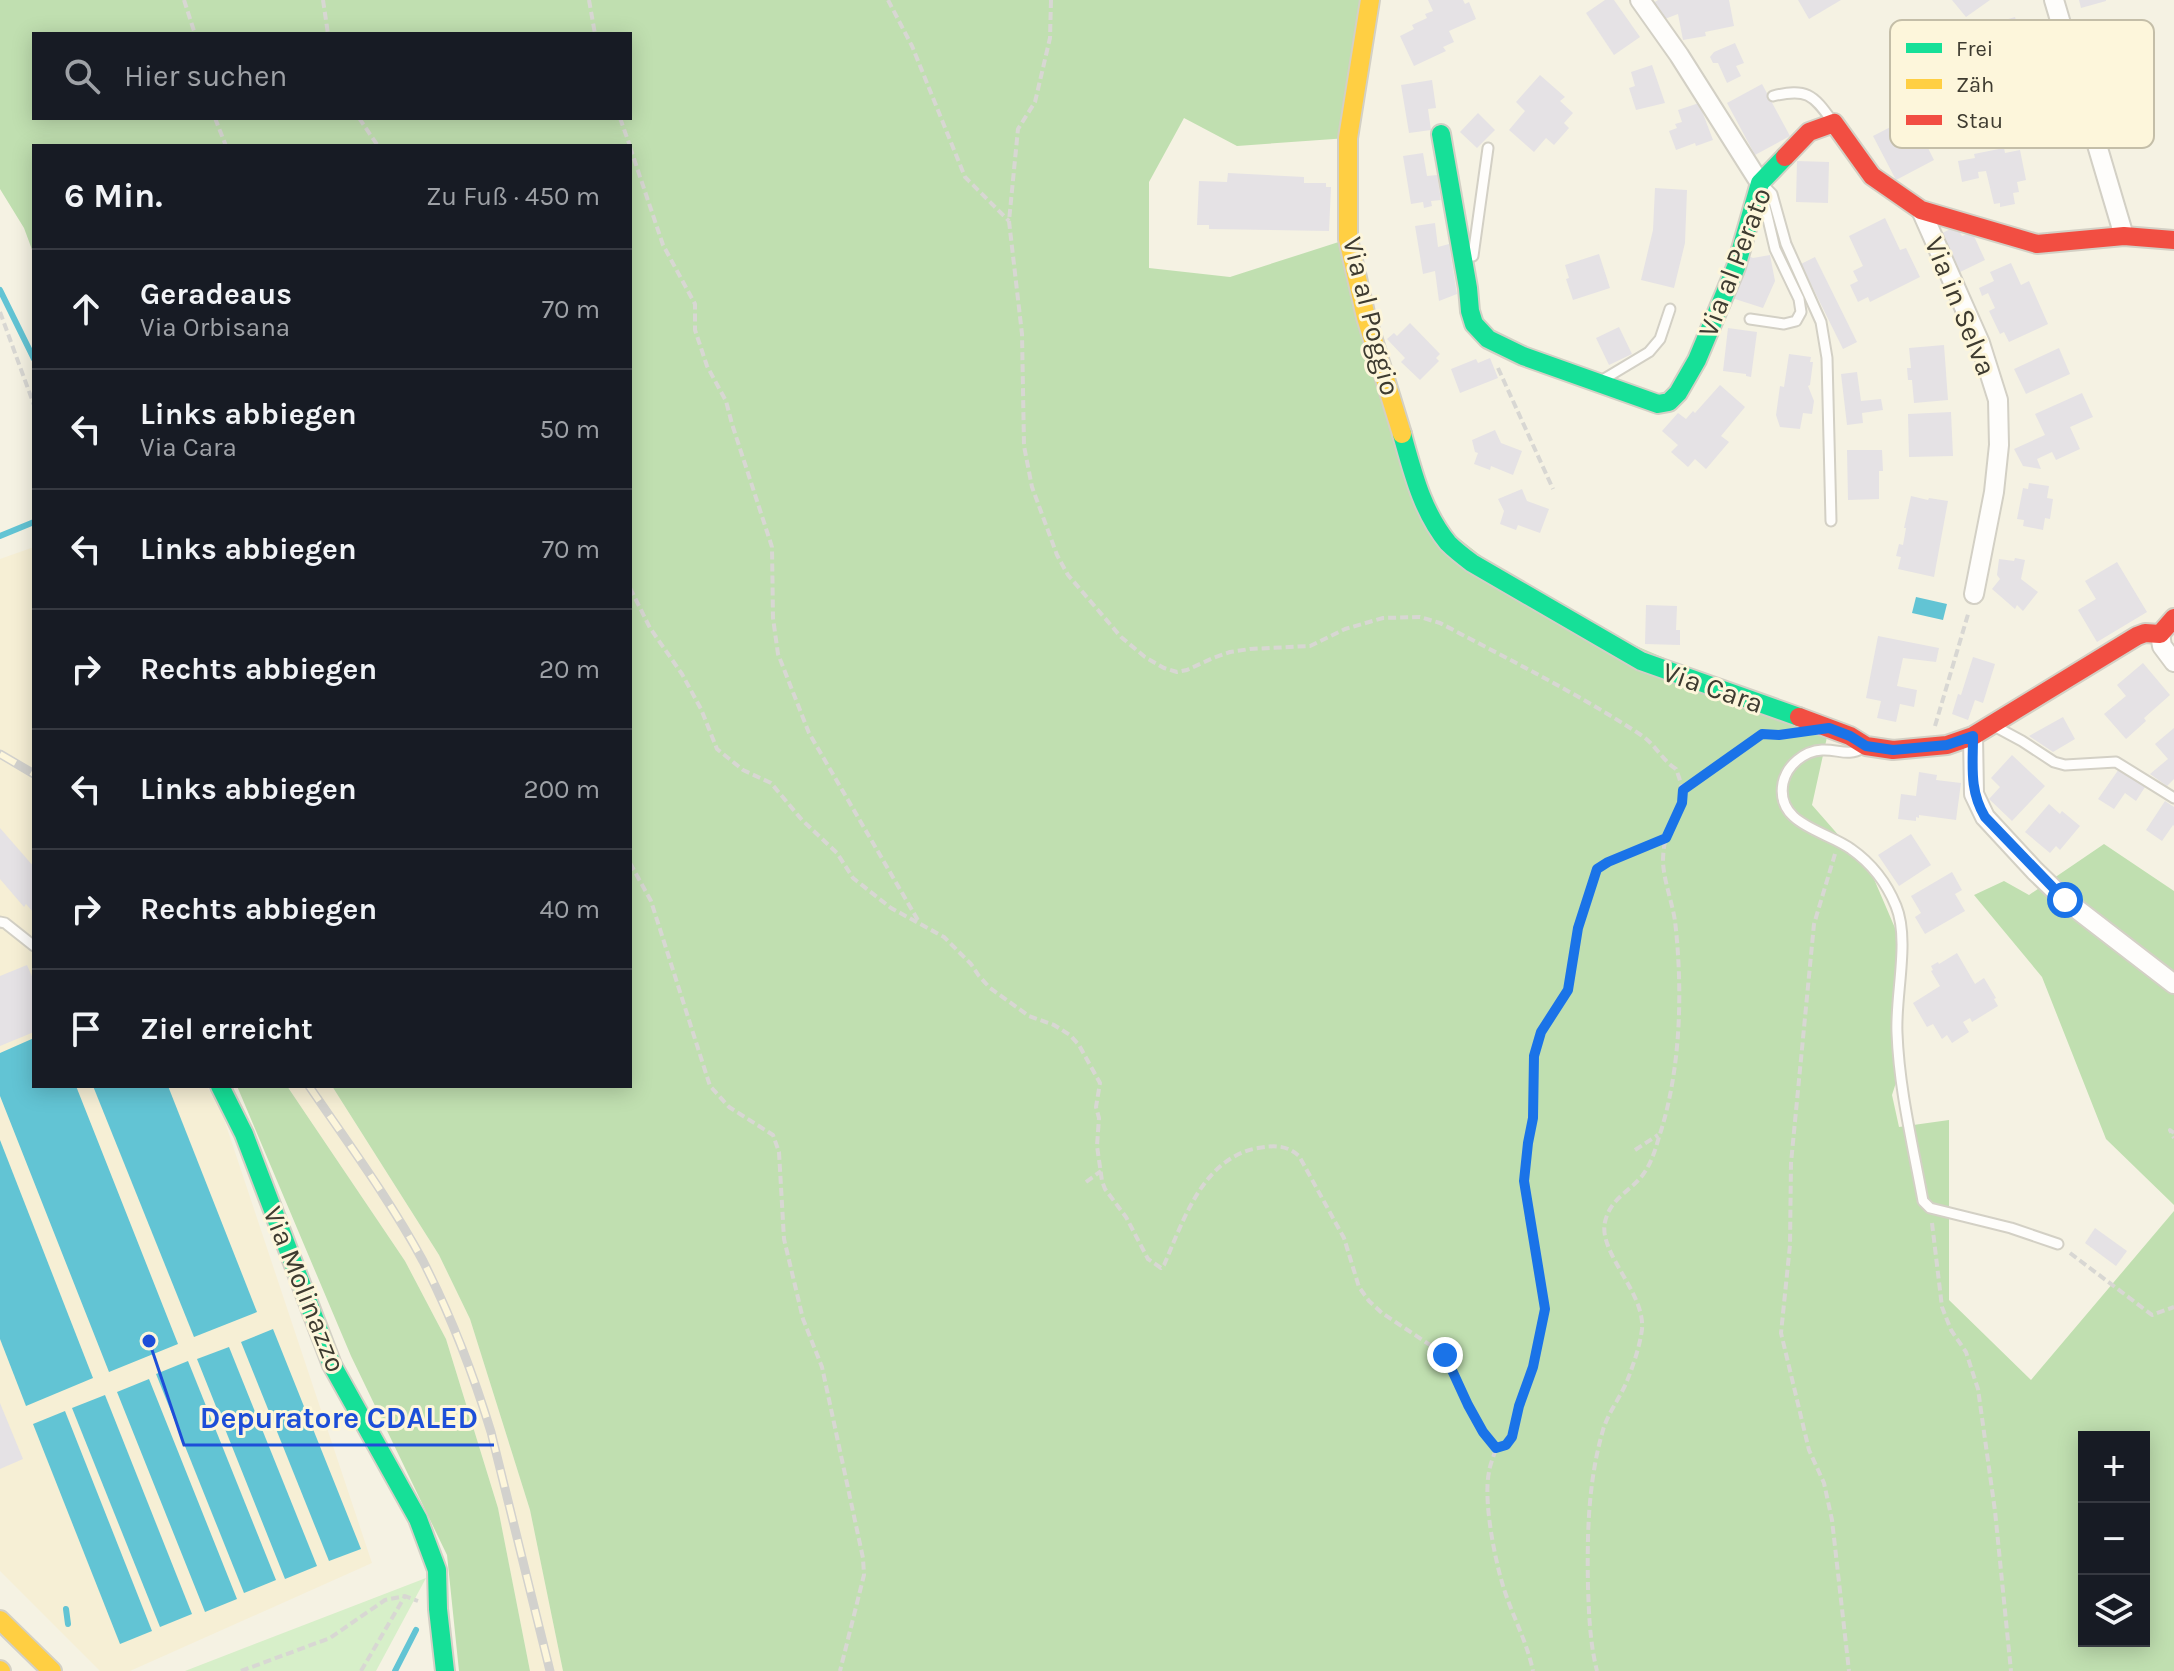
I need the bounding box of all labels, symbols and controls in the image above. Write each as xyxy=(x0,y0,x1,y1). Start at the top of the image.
legend xyxy=(1890,20,2154,148)
search box xyxy=(32,32,632,120)
text: Frei xyxy=(1956,36,1993,62)
icon: search xyxy=(60,54,104,98)
text: Hier suchen xyxy=(124,58,287,94)
text: Zäh xyxy=(1956,72,1994,98)
text: Stau xyxy=(1956,108,2003,134)
text: 6 Min. xyxy=(64,176,163,216)
text: Zu Fuß · 450 m xyxy=(426,181,600,212)
street label: Via al Perato xyxy=(1691,183,1778,342)
street label: Via in Selva xyxy=(1918,232,2003,380)
street label: Via al Poggio xyxy=(1336,233,1407,399)
text: Geradeaus xyxy=(140,276,292,312)
icon: ahead xyxy=(64,287,108,331)
text: 70 m xyxy=(542,294,600,325)
text: Via Orbisana xyxy=(140,312,290,343)
text: Links abbiegen xyxy=(140,396,357,432)
icon: left xyxy=(64,407,108,451)
text: 50 m xyxy=(539,414,600,445)
text: Via Cara xyxy=(140,432,237,463)
icon: left xyxy=(64,527,108,571)
text: Links abbiegen xyxy=(140,531,357,567)
text: 70 m xyxy=(542,534,600,565)
icon: right xyxy=(64,647,108,691)
text: Rechts abbiegen xyxy=(140,651,377,687)
text: 20 m xyxy=(539,654,600,685)
street label: Via Cara xyxy=(1658,655,1768,720)
icon: left xyxy=(64,767,108,811)
text: Links abbiegen xyxy=(140,771,357,807)
text: 200 m xyxy=(524,774,600,805)
route start xyxy=(2047,882,2083,918)
icon: right xyxy=(64,887,108,931)
text: Rechts abbiegen xyxy=(140,891,377,927)
text: 40 m xyxy=(540,894,600,925)
icon: arrive xyxy=(64,1007,108,1051)
text: Ziel erreicht xyxy=(140,1011,313,1047)
street label: Via Molinazzo xyxy=(256,1202,353,1377)
route end xyxy=(1427,1337,1463,1373)
callout: Depuratore CDALED xyxy=(184,1391,494,1445)
text: Depuratore CDALED xyxy=(200,1400,478,1436)
map controls xyxy=(2078,1431,2150,1647)
button: + xyxy=(2078,1431,2150,1503)
button: − xyxy=(2078,1503,2150,1575)
button: layers xyxy=(2078,1575,2150,1647)

